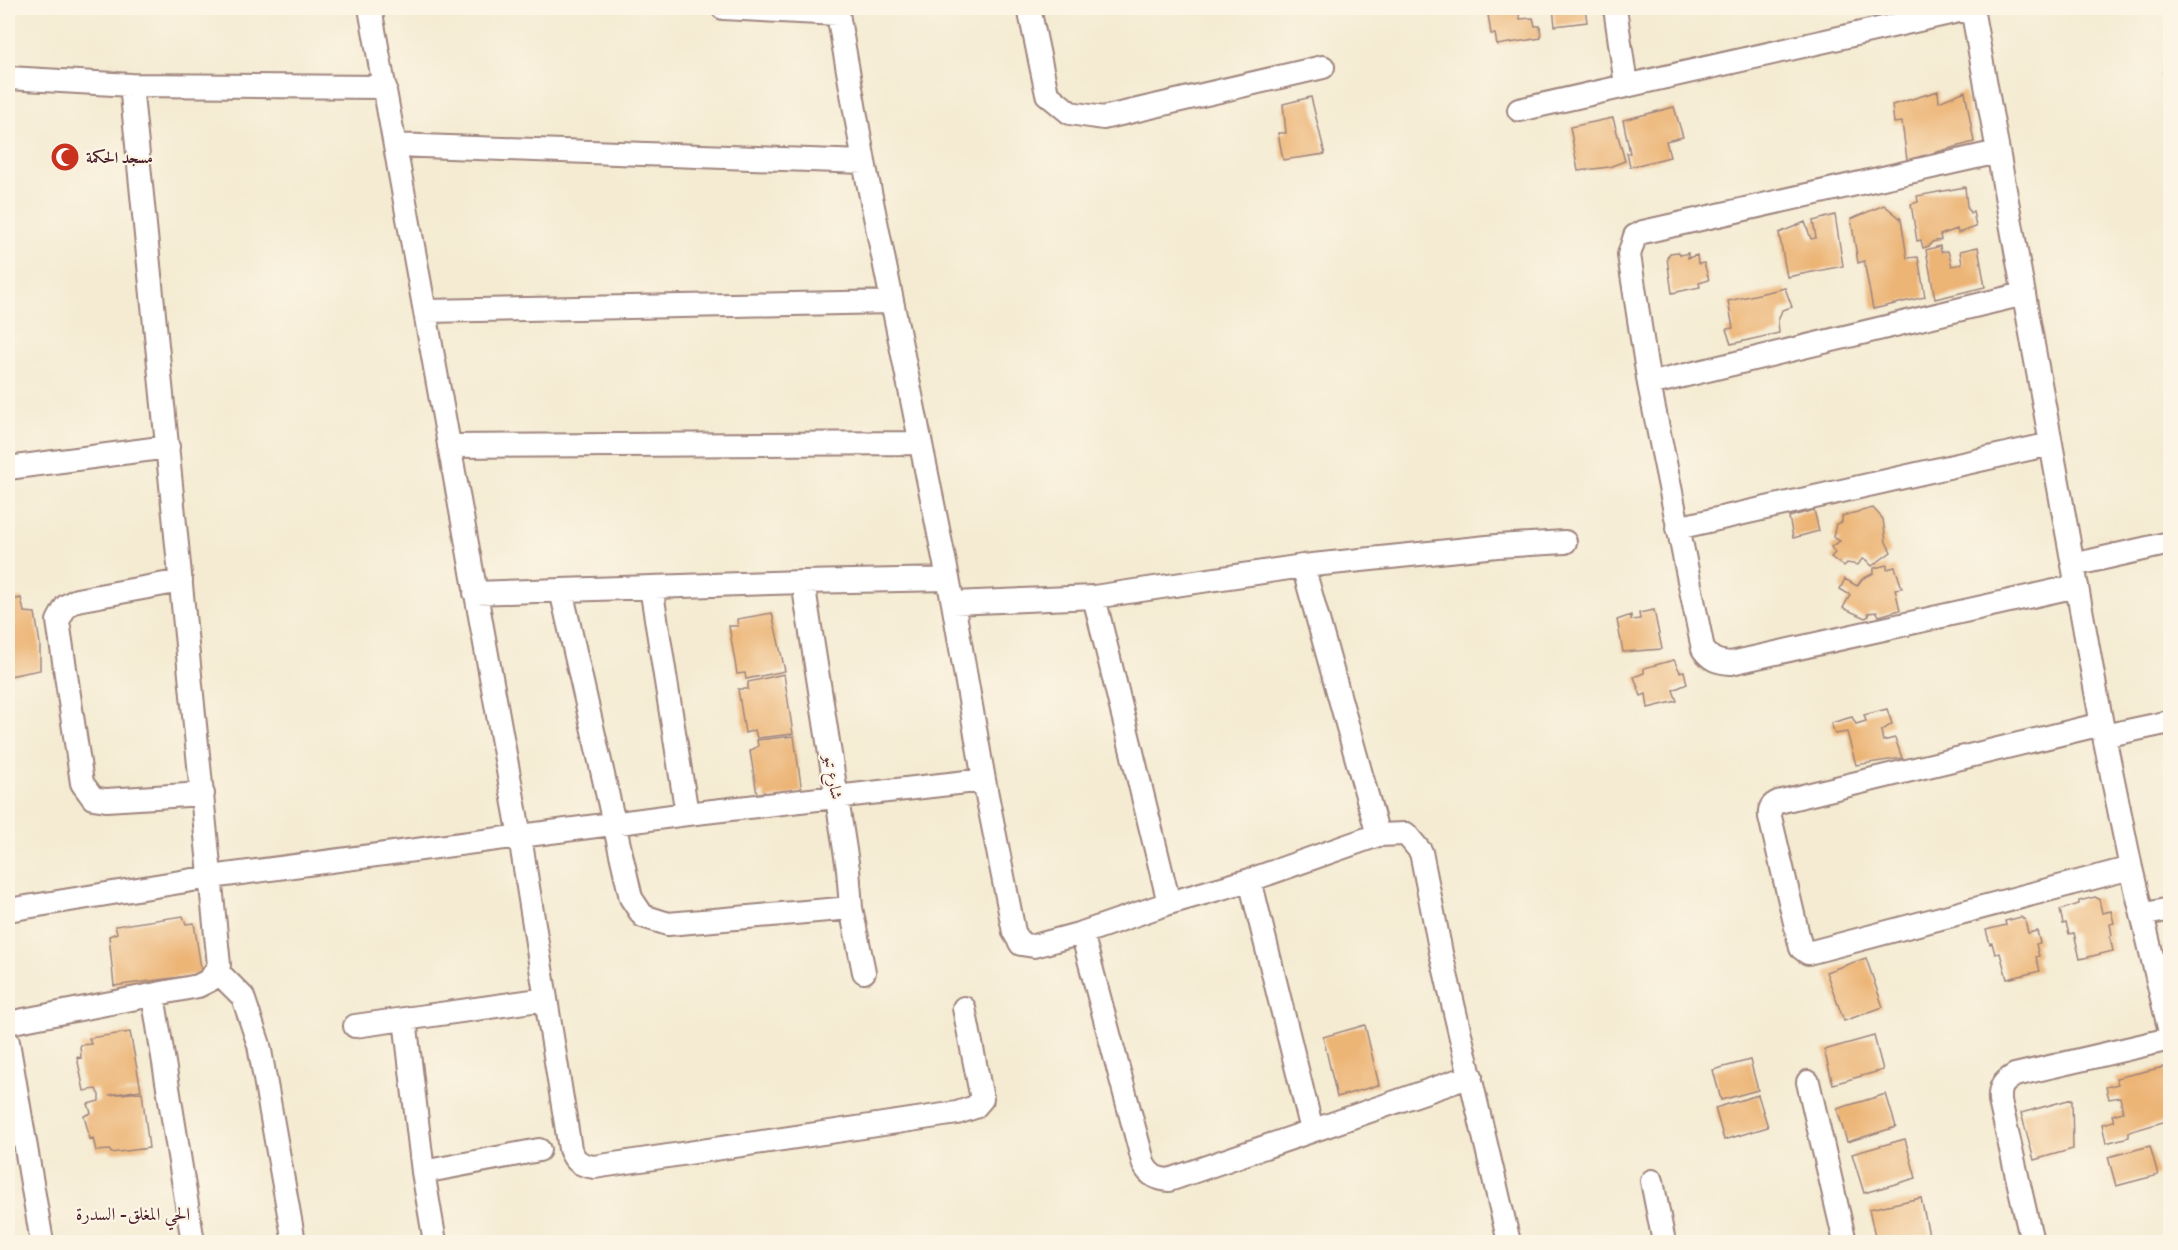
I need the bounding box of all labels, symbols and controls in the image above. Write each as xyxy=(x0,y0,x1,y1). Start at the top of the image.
mosque icon: مسجد الحكمة xyxy=(49,141,81,173)
place label: مسجد الحكمة xyxy=(86,149,153,169)
street label: شارع تبو xyxy=(816,752,845,801)
district label: الحي المغلق- السدرة xyxy=(76,1204,190,1231)

